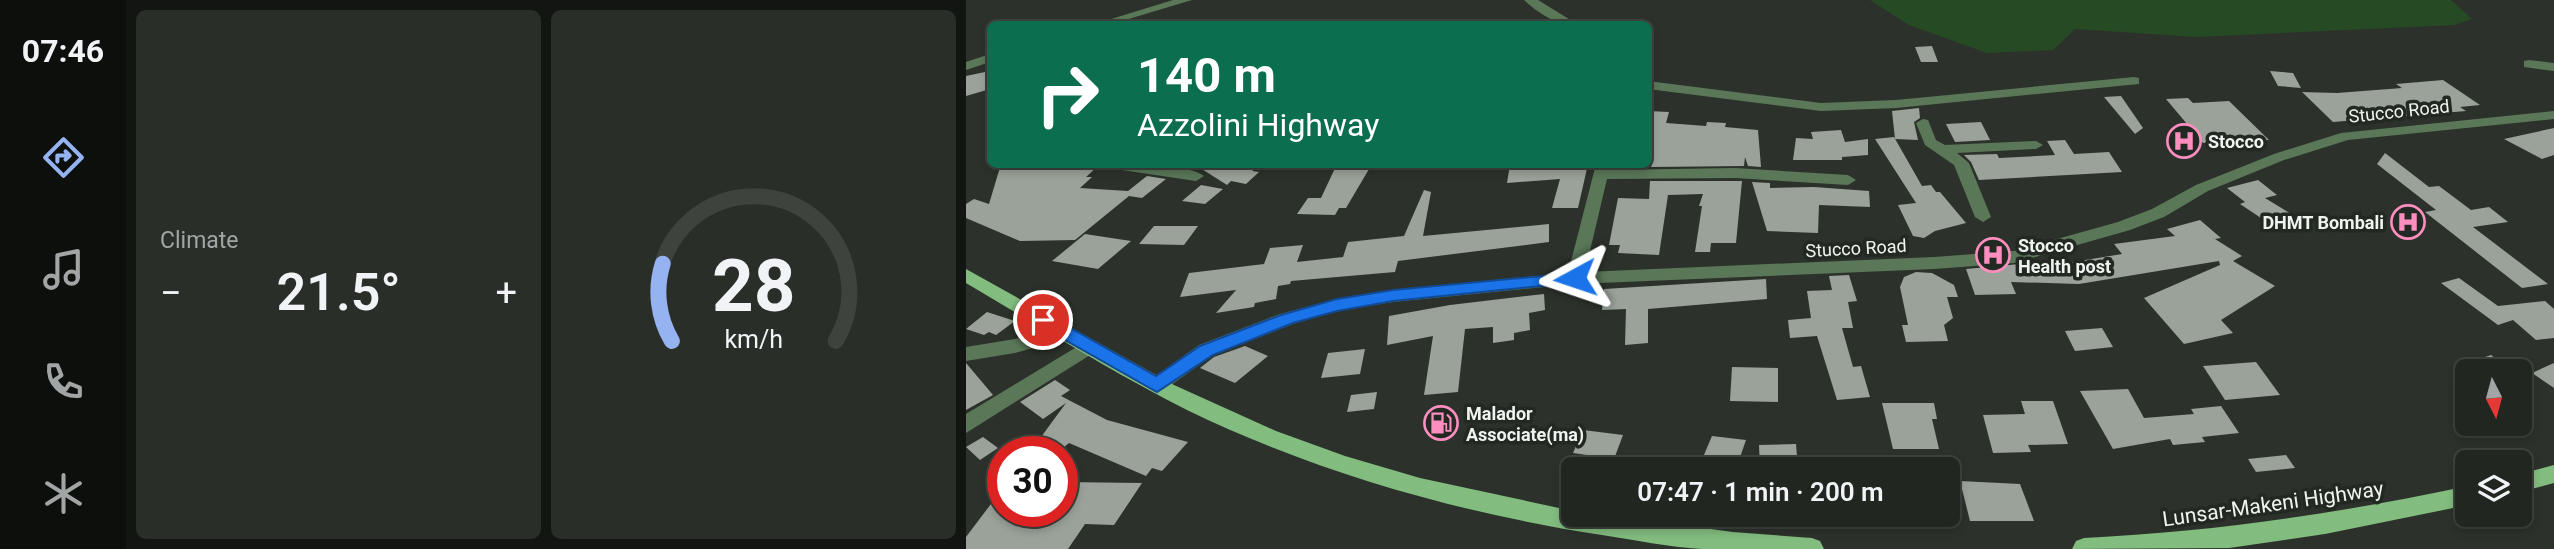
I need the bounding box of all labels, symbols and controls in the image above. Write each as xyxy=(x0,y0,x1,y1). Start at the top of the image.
text: 07:46 xyxy=(22,32,104,70)
text: 140 m xyxy=(1137,47,1276,104)
icon: right xyxy=(1022,49,1113,140)
street label: Stucco Road xyxy=(2347,95,2451,127)
text: Azzolini Highway xyxy=(1137,106,1379,144)
hospital icon: Stocco xyxy=(2165,122,2203,160)
place label: Stocco xyxy=(2208,131,2264,152)
icon: directions xyxy=(39,133,88,182)
hospital icon: DHMT Bombali xyxy=(2389,203,2427,241)
place label: DHMT Bombali xyxy=(2262,212,2384,233)
text: Climate xyxy=(160,227,239,254)
street label: Stucco Road xyxy=(1805,235,1907,261)
place label: Stocco Health post xyxy=(2018,235,2111,277)
hospital icon: Stocco Health post xyxy=(1974,236,2012,274)
position arrow xyxy=(1538,241,1612,315)
text: 28 xyxy=(712,243,795,329)
icon: music xyxy=(39,245,88,294)
text: 21.5° xyxy=(277,262,401,323)
text: − xyxy=(160,271,182,315)
text: + xyxy=(495,271,517,315)
pin xyxy=(1013,290,1073,350)
icon: arrive xyxy=(1024,301,1062,339)
text: km/h xyxy=(724,324,783,353)
icon: phone xyxy=(39,357,88,406)
north arrow xyxy=(2455,359,2532,436)
map controls xyxy=(2455,359,2532,527)
place label: Malador Associate(ma) xyxy=(1466,403,1584,446)
fuel station icon: Malador Associate(ma) xyxy=(1422,404,1460,442)
speed limit sign: 30 xyxy=(987,436,1078,527)
button: layers xyxy=(2455,450,2532,527)
icon: climate xyxy=(39,469,88,518)
text: 07:47 · 1 min · 200 m xyxy=(1637,477,1884,507)
street label: Lunsar-Makeni Highway xyxy=(2161,477,2385,531)

